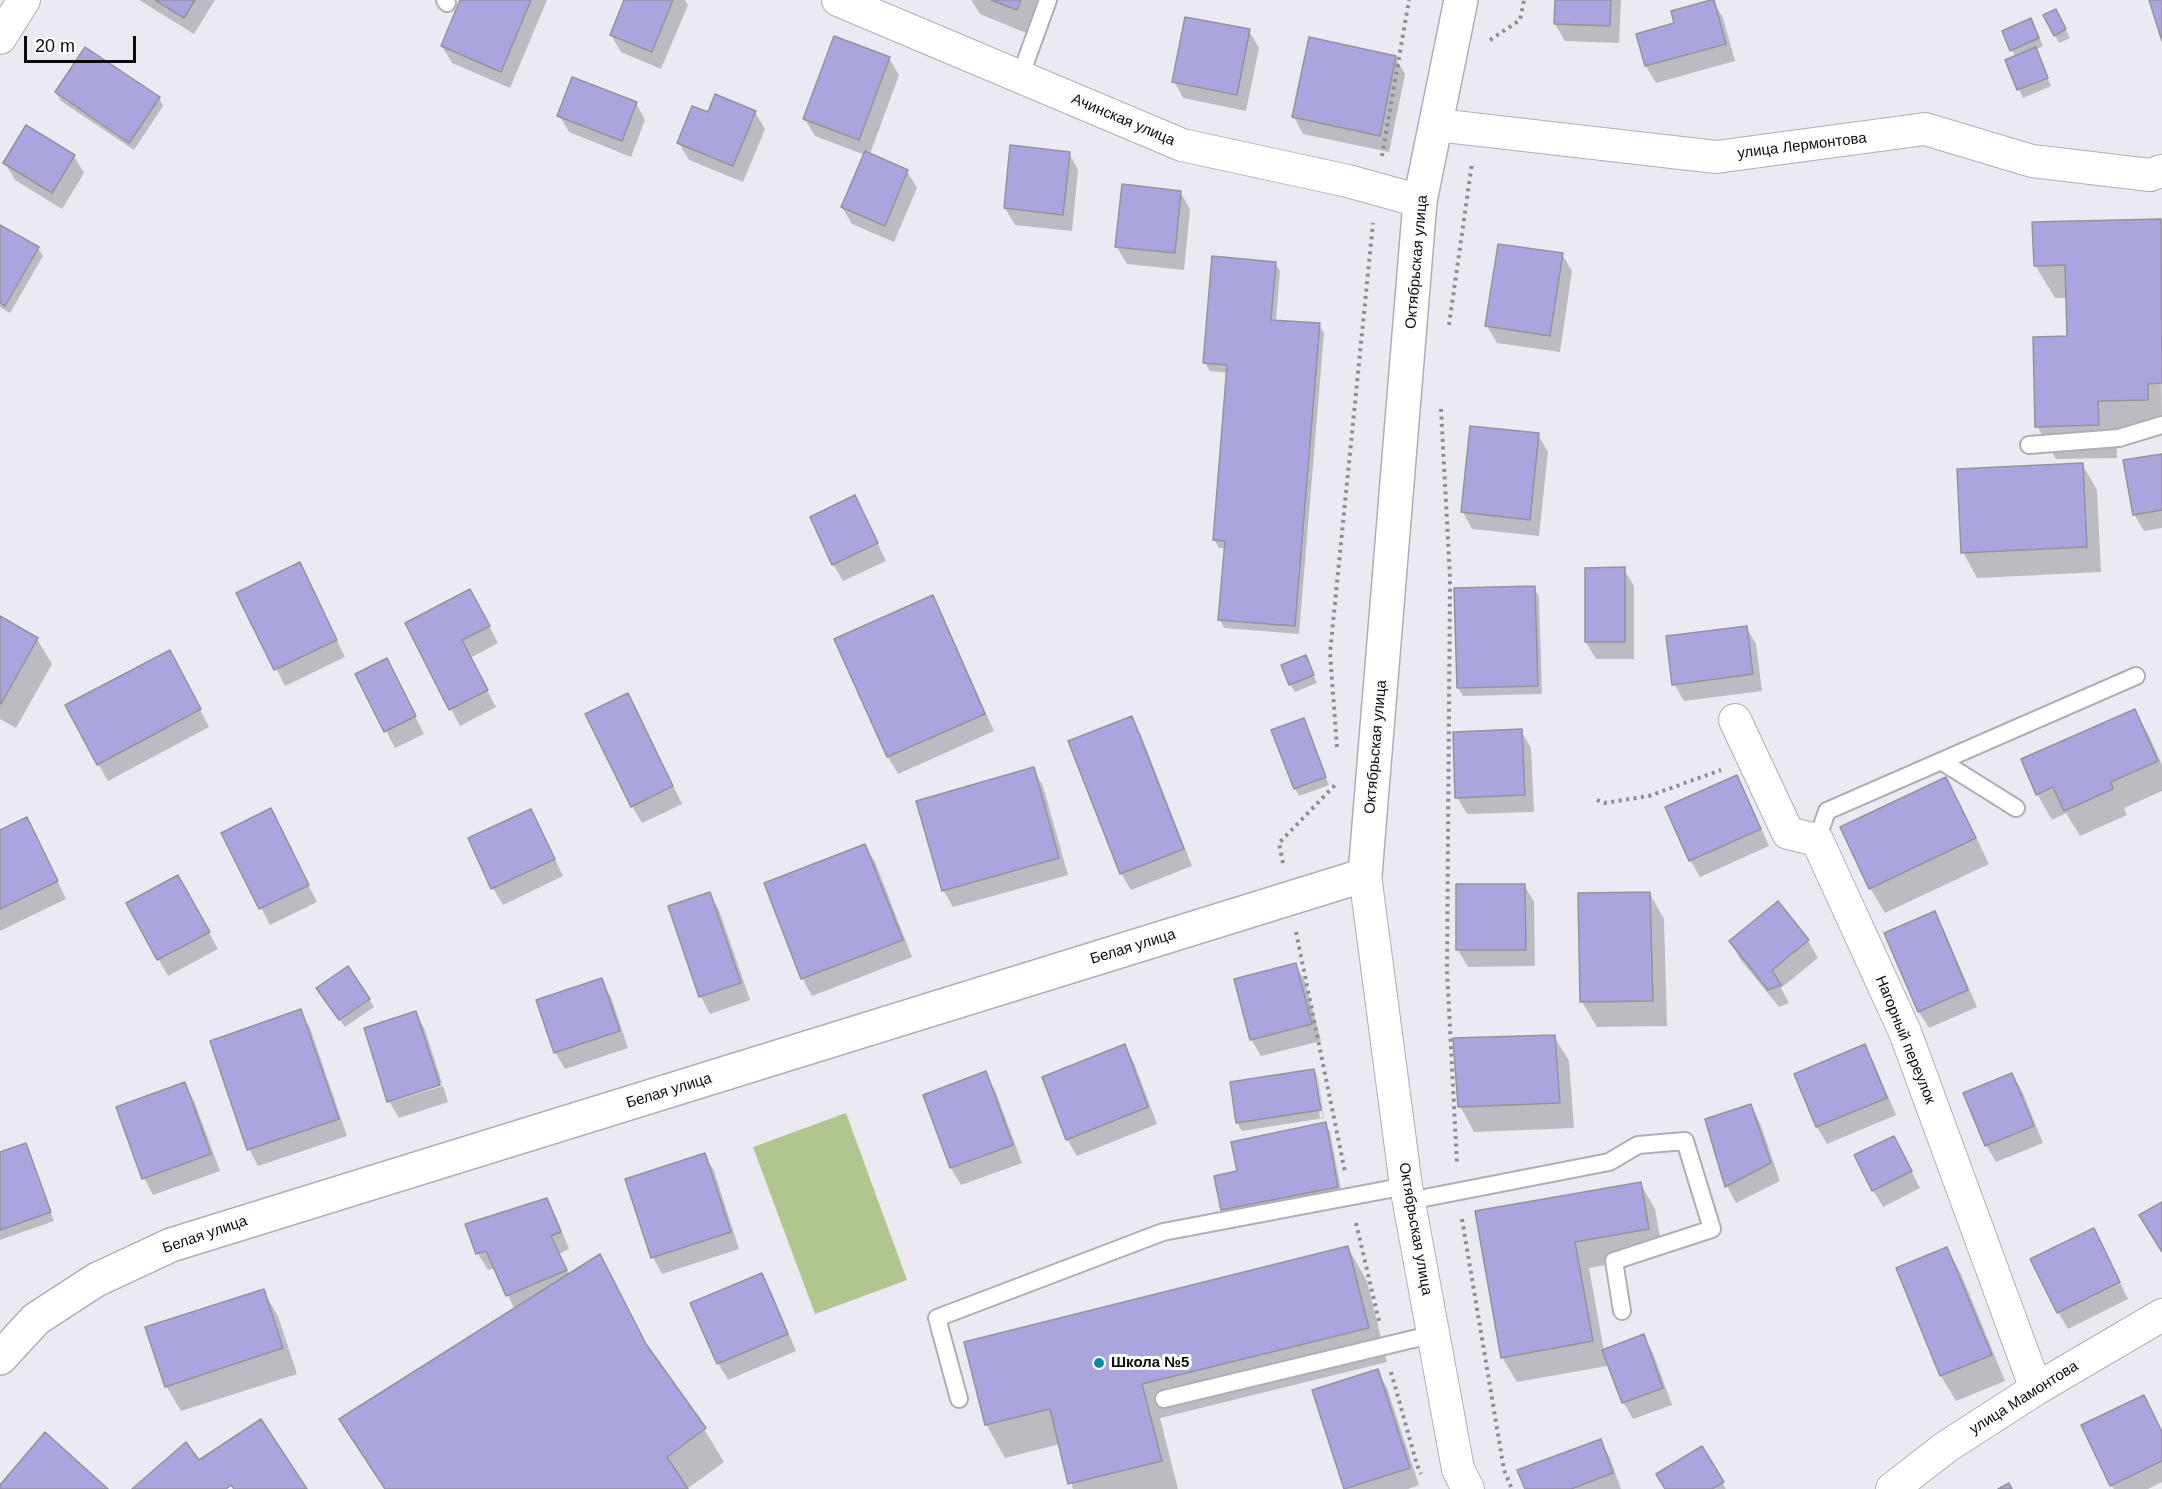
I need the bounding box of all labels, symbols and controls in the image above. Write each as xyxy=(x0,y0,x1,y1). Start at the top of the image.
scale bar xyxy=(27,24,140,62)
text: 20 m xyxy=(35,36,75,56)
street label: Ачинская улица xyxy=(1069,90,1177,150)
street label: улица Лермонтова xyxy=(1736,129,1868,163)
street label: Октябрьская улица xyxy=(1402,194,1432,330)
street label: Октябрьская улица xyxy=(1361,679,1391,815)
street label: Белая улица xyxy=(1088,925,1178,969)
street label: Нагорный переулок xyxy=(1871,973,1939,1107)
street label: Белая улица xyxy=(624,1069,714,1113)
street label: Октябрьская улица xyxy=(1394,1161,1436,1297)
street label: Белая улица xyxy=(160,1212,250,1258)
place label: Школа №5 xyxy=(1111,1354,1189,1372)
marker: Школа №5 xyxy=(1092,1356,1106,1370)
street label: улица Мамонтова xyxy=(1966,1357,2082,1439)

